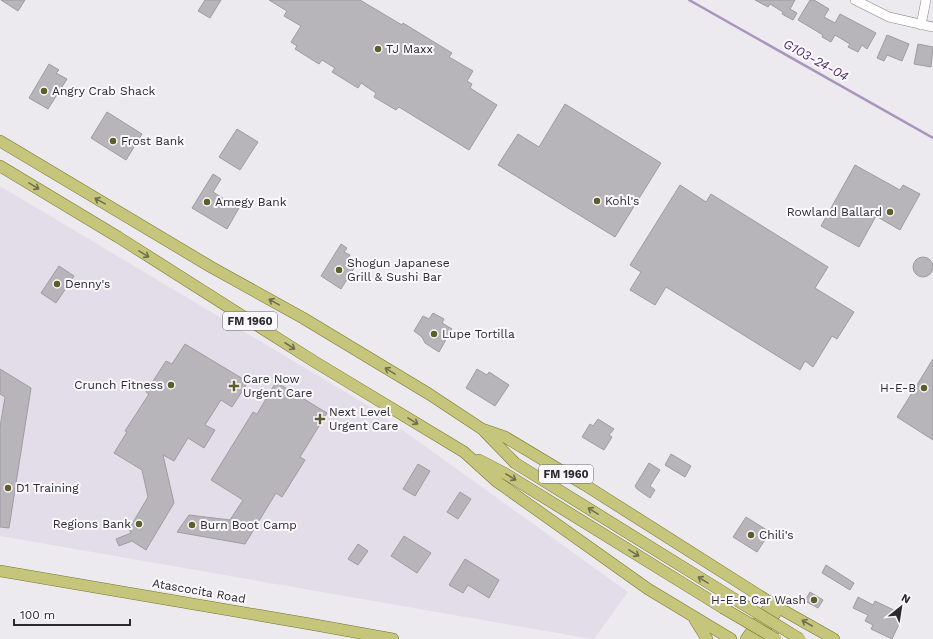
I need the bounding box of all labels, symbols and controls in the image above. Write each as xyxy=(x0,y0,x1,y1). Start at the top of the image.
water label: G103-24-04 xyxy=(781,36,851,84)
place label: TJ Maxx xyxy=(386,42,433,56)
marker: TJ Maxx xyxy=(373,44,383,54)
place label: Angry Crab Shack xyxy=(52,84,156,98)
marker: Angry Crab Shack xyxy=(39,86,49,96)
place label: Frost Bank xyxy=(121,134,184,148)
marker: Frost Bank xyxy=(108,136,118,146)
one-way arrow xyxy=(28,183,40,191)
place label: Kohl's xyxy=(605,194,639,208)
place label: Amegy Bank xyxy=(215,195,287,209)
marker: Kohl's xyxy=(592,196,602,206)
one-way arrow xyxy=(95,197,107,205)
marker: Amegy Bank xyxy=(202,197,212,207)
place label: Rowland Ballard xyxy=(787,205,882,219)
marker: Rowland Ballard xyxy=(885,207,895,217)
one-way arrow xyxy=(138,250,149,258)
place label: Shogun Japanese Grill & Sushi Bar xyxy=(347,256,450,284)
marker: Shogun Japanese Grill & Sushi Bar xyxy=(334,265,344,275)
place label: Denny's xyxy=(65,277,110,291)
marker: Denny's xyxy=(52,279,62,289)
one-way arrow xyxy=(269,298,281,306)
road number: FM 1960 xyxy=(223,312,277,330)
place label: Lupe Tortilla xyxy=(442,327,515,341)
marker: Lupe Tortilla xyxy=(429,329,439,339)
one-way arrow xyxy=(284,343,296,351)
one-way arrow xyxy=(385,367,396,375)
place label: Care Now Urgent Care xyxy=(243,372,313,400)
place label: Crunch Fitness xyxy=(74,378,163,392)
marker: Crunch Fitness xyxy=(166,380,176,390)
marker: Care Now Urgent Care xyxy=(228,380,240,392)
place label: H-E-B xyxy=(880,381,916,395)
marker: H-E-B xyxy=(919,383,929,393)
place label: Next Level Urgent Care xyxy=(329,405,399,433)
marker: Next Level Urgent Care xyxy=(314,413,326,425)
one-way arrow xyxy=(407,417,419,425)
road number: FM 1960 xyxy=(539,465,593,483)
one-way arrow xyxy=(505,473,516,481)
place label: D1 Training xyxy=(16,481,79,495)
marker: D1 Training xyxy=(3,483,13,493)
one-way arrow xyxy=(587,507,598,515)
place label: Regions Bank xyxy=(53,517,131,531)
place label: Burn Boot Camp xyxy=(200,518,297,532)
marker: Regions Bank xyxy=(134,519,144,529)
marker: Burn Boot Camp xyxy=(187,520,197,530)
place label: Chili's xyxy=(759,528,794,542)
marker: Chili's xyxy=(746,530,756,540)
one-way arrow xyxy=(628,548,639,557)
one-way arrow xyxy=(697,575,709,583)
street label: Atascocita Road xyxy=(151,576,247,606)
north arrow xyxy=(881,587,921,627)
text: N xyxy=(899,591,913,606)
place label: H-E-B Car Wash xyxy=(711,593,806,607)
marker: H-E-B Car Wash xyxy=(809,595,819,605)
scale bar xyxy=(14,601,130,627)
text: 100 m xyxy=(20,608,55,622)
one-way arrow xyxy=(801,619,813,627)

